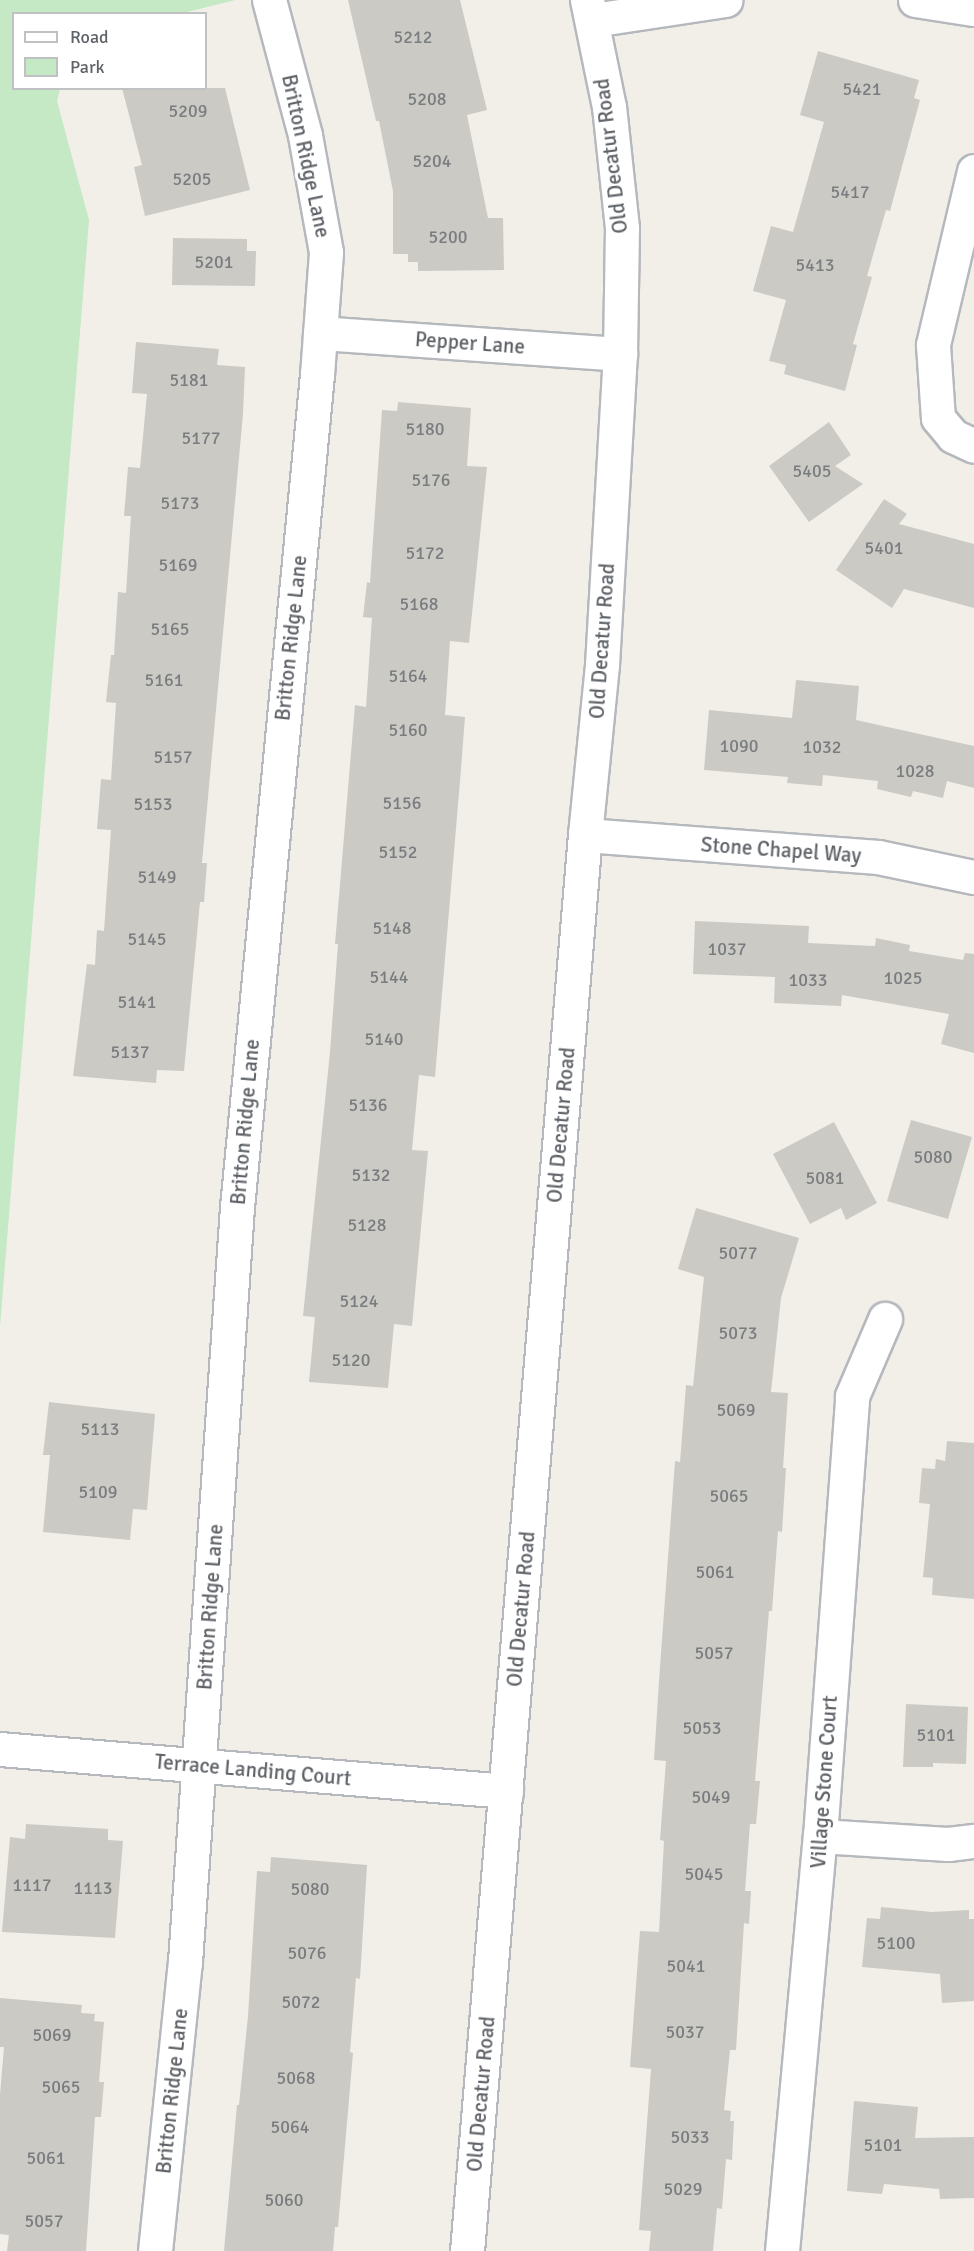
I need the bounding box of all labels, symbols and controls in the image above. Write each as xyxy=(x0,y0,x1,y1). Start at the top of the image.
legend xyxy=(12,12,207,90)
text: Road xyxy=(70,26,109,48)
house number: 5212 xyxy=(394,26,432,48)
text: Park xyxy=(70,56,105,78)
street label: Britton Ridge Lane xyxy=(276,72,336,240)
street label: Old Decatur Road xyxy=(589,77,633,235)
house number: 5421 xyxy=(843,78,881,100)
house number: 5208 xyxy=(408,88,446,110)
house number: 5209 xyxy=(169,100,207,122)
house number: 5204 xyxy=(413,150,451,172)
house number: 5205 xyxy=(173,168,211,190)
house number: 5417 xyxy=(831,181,869,203)
house number: 5200 xyxy=(429,226,467,248)
house number: 5201 xyxy=(195,251,233,273)
house number: 5413 xyxy=(796,254,834,276)
street label: Pepper Lane xyxy=(414,327,526,359)
house number: 5181 xyxy=(170,369,208,391)
house number: 5180 xyxy=(406,418,444,440)
house number: 5177 xyxy=(182,427,220,449)
house number: 5405 xyxy=(793,460,831,482)
house number: 5176 xyxy=(412,469,450,491)
house number: 5173 xyxy=(161,492,199,514)
house number: 5401 xyxy=(865,537,903,559)
house number: 5172 xyxy=(406,542,444,564)
house number: 5169 xyxy=(159,554,197,576)
street label: Britton Ridge Lane xyxy=(270,554,312,722)
street label: Old Decatur Road xyxy=(584,562,620,720)
house number: 5168 xyxy=(400,593,438,615)
house number: 5165 xyxy=(151,618,189,640)
house number: 5164 xyxy=(389,665,427,687)
house number: 5161 xyxy=(145,669,183,691)
house number: 5160 xyxy=(389,719,427,741)
house number: 1090 xyxy=(720,735,758,757)
house number: 1032 xyxy=(803,736,841,758)
house number: 5157 xyxy=(154,746,192,768)
house number: 1028 xyxy=(896,760,934,782)
house number: 5156 xyxy=(383,792,421,814)
house number: 5153 xyxy=(134,793,172,815)
street label: Stone Chapel Way xyxy=(700,832,862,868)
house number: 5152 xyxy=(379,841,417,863)
house number: 5149 xyxy=(138,866,176,888)
house number: 5148 xyxy=(373,917,411,939)
house number: 5145 xyxy=(128,928,166,950)
house number: 1037 xyxy=(708,938,746,960)
house number: 5144 xyxy=(370,966,408,988)
house number: 1025 xyxy=(884,967,922,989)
house number: 1033 xyxy=(789,969,827,991)
house number: 5141 xyxy=(118,991,156,1013)
house number: 5140 xyxy=(365,1028,403,1050)
street label: Britton Ridge Lane xyxy=(225,1038,265,1206)
house number: 5137 xyxy=(111,1041,149,1063)
street label: Old Decatur Road xyxy=(542,1046,580,1204)
house number: 5136 xyxy=(349,1094,387,1116)
house number: 5080 xyxy=(914,1146,952,1168)
house number: 5132 xyxy=(352,1164,390,1186)
house number: 5081 xyxy=(806,1167,844,1189)
house number: 5128 xyxy=(348,1214,386,1236)
house number: 5077 xyxy=(719,1242,757,1264)
house number: 5124 xyxy=(340,1290,378,1312)
house number: 5073 xyxy=(719,1322,757,1344)
house number: 5120 xyxy=(332,1349,370,1371)
house number: 5069 xyxy=(717,1399,755,1421)
house number: 5113 xyxy=(81,1418,119,1440)
house number: 5109 xyxy=(79,1481,117,1503)
house number: 5065 xyxy=(710,1485,748,1507)
street label: Britton Ridge Lane xyxy=(192,1523,228,1691)
street label: Old Decatur Road xyxy=(502,1530,540,1688)
house number: 5061 xyxy=(696,1561,734,1583)
house number: 5057 xyxy=(695,1642,733,1664)
street label: Village Stone Court xyxy=(805,1695,843,1869)
house number: 5053 xyxy=(683,1717,721,1739)
house number: 5101 xyxy=(917,1724,955,1746)
street label: Terrace Landing Court xyxy=(154,1749,352,1791)
house number: 5049 xyxy=(692,1786,730,1808)
house number: 5045 xyxy=(685,1863,723,1885)
house number: 1117 xyxy=(13,1874,51,1896)
house number: 1113 xyxy=(74,1877,112,1899)
house number: 5080 xyxy=(291,1878,329,1900)
house number: 5100 xyxy=(877,1932,915,1954)
house number: 5076 xyxy=(288,1942,326,1964)
house number: 5041 xyxy=(667,1955,705,1977)
house number: 5072 xyxy=(282,1991,320,2013)
street label: Britton Ridge Lane xyxy=(151,2007,193,2175)
street label: Old Decatur Road xyxy=(462,2015,500,2173)
house number: 5037 xyxy=(666,2021,704,2043)
house number: 5069 xyxy=(33,2024,71,2046)
house number: 5068 xyxy=(277,2067,315,2089)
house number: 5065 xyxy=(42,2076,80,2098)
house number: 5064 xyxy=(271,2116,309,2138)
house number: 5033 xyxy=(671,2126,709,2148)
house number: 5101 xyxy=(864,2134,902,2156)
house number: 5061 xyxy=(27,2147,65,2169)
house number: 5029 xyxy=(664,2178,702,2200)
house number: 5060 xyxy=(265,2189,303,2211)
house number: 5057 xyxy=(25,2210,63,2232)

